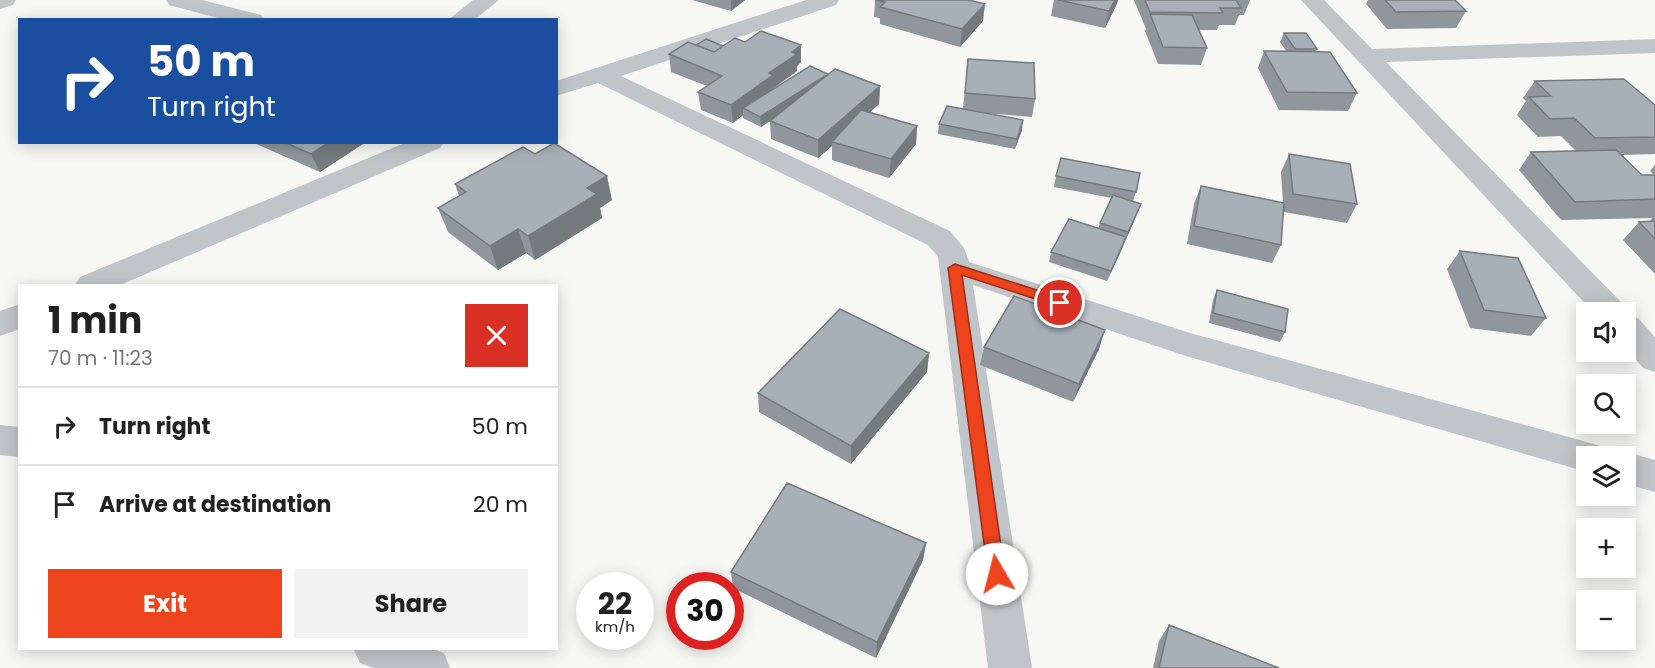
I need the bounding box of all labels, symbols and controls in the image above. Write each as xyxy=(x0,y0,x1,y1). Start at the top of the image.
text: 50 m xyxy=(147,32,255,91)
icon: right xyxy=(48,42,126,120)
text: Turn right xyxy=(147,88,276,125)
pin xyxy=(1034,277,1085,328)
icon: arrive xyxy=(1043,286,1076,319)
text: 1 min xyxy=(48,295,142,346)
map controls xyxy=(1576,302,1636,650)
button: sound xyxy=(1576,302,1636,362)
button: close xyxy=(465,304,528,367)
text: 70 m · 11:23 xyxy=(48,344,153,372)
button: search xyxy=(1576,374,1636,434)
icon: right xyxy=(48,410,81,443)
text: Turn right xyxy=(99,411,210,442)
text: 50 m xyxy=(472,411,528,442)
button: layers xyxy=(1576,446,1636,506)
icon: arrive xyxy=(48,488,81,521)
text: Arrive at destination xyxy=(99,489,331,520)
text: 20 m xyxy=(473,489,528,520)
button: + xyxy=(1576,518,1636,578)
position arrow xyxy=(965,542,1029,606)
button: Exit xyxy=(48,569,282,638)
button: Share xyxy=(294,569,528,638)
speed limit sign: 30 xyxy=(666,572,744,650)
text: 22 xyxy=(598,582,632,625)
button: − xyxy=(1576,590,1636,650)
text: km/h xyxy=(595,616,635,637)

